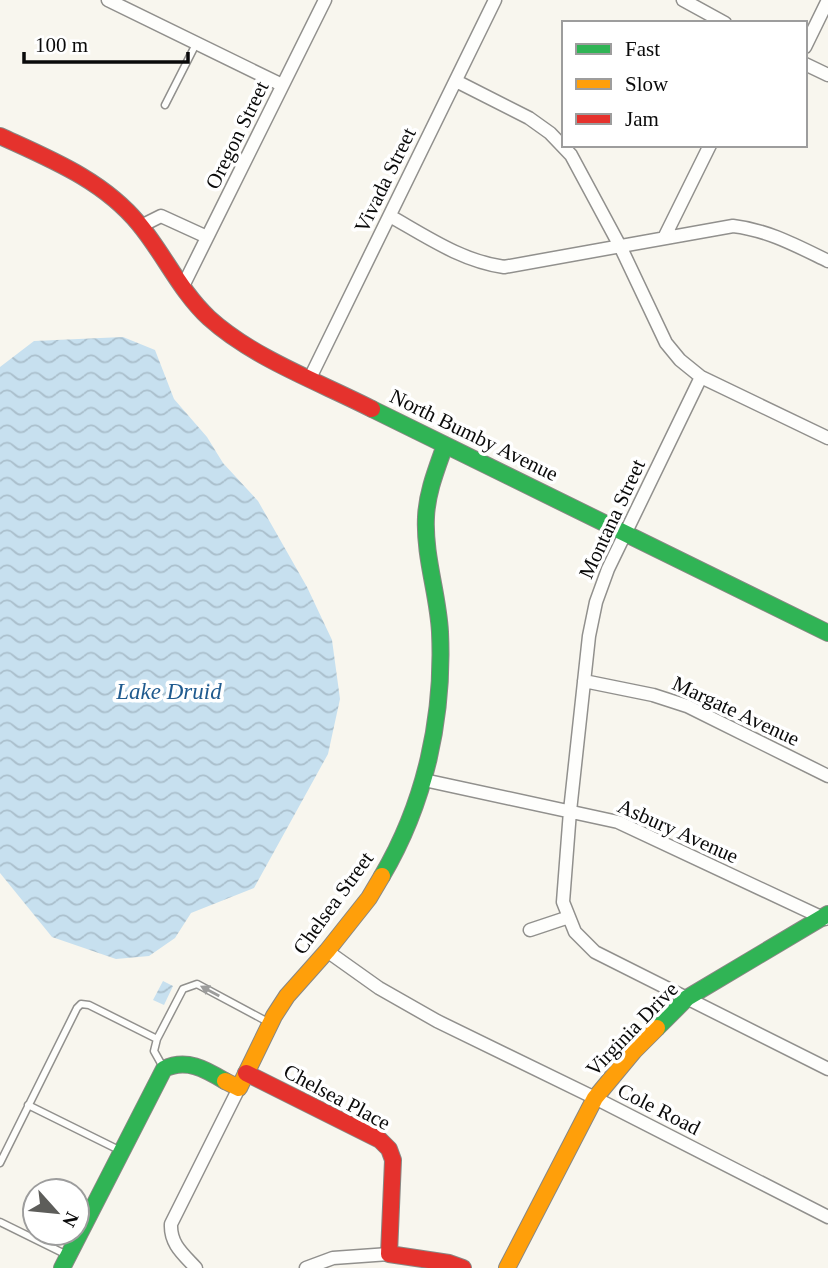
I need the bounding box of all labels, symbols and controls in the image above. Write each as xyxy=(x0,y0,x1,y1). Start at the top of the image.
scale bar xyxy=(24,21,189,65)
legend xyxy=(562,21,807,147)
text: 100 m xyxy=(35,33,88,57)
text: Fast xyxy=(625,37,660,61)
text: Slow xyxy=(625,72,669,96)
street label: Oregon Street xyxy=(201,77,274,193)
text: Jam xyxy=(625,107,659,131)
street label: Vivada Street xyxy=(349,124,421,236)
street label: North Bumby Avenue xyxy=(386,384,562,486)
street label: Montana Street xyxy=(574,455,650,582)
street label: Margate Avenue xyxy=(669,671,803,751)
water label: Lake Druid xyxy=(115,679,222,704)
street label: Asbury Avenue xyxy=(614,794,742,868)
street label: Chelsea Street xyxy=(288,847,378,959)
street label: Virginia Drive xyxy=(581,977,683,1081)
one-way arrow xyxy=(200,985,220,997)
street label: Chelsea Place xyxy=(280,1059,394,1135)
street label: Cole Road xyxy=(614,1078,705,1140)
north arrow xyxy=(21,1177,91,1247)
text: N xyxy=(58,1209,83,1231)

